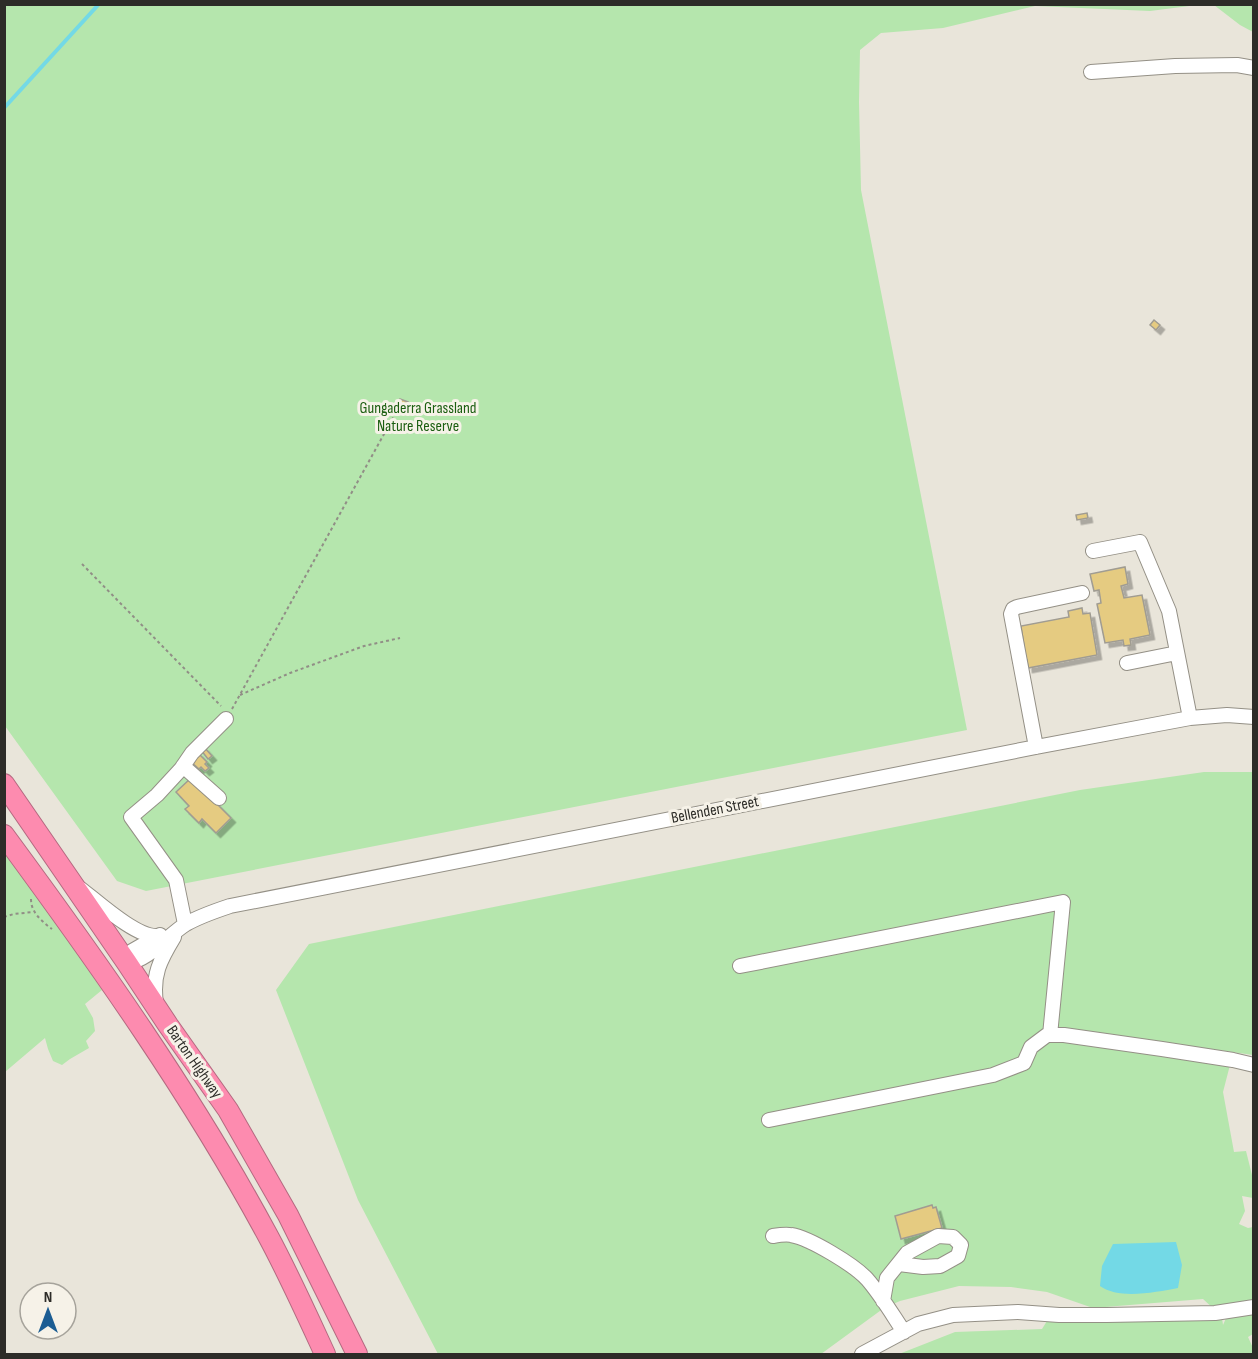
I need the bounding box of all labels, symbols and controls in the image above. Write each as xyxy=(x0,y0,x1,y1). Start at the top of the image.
park label: Gungaderra Grassland Nature Reserve xyxy=(359,399,477,436)
street label: Bellenden Street xyxy=(669,792,761,828)
street label: Barton Highway xyxy=(162,1022,226,1102)
north arrow xyxy=(18,1281,78,1341)
text: N xyxy=(44,1288,52,1307)

